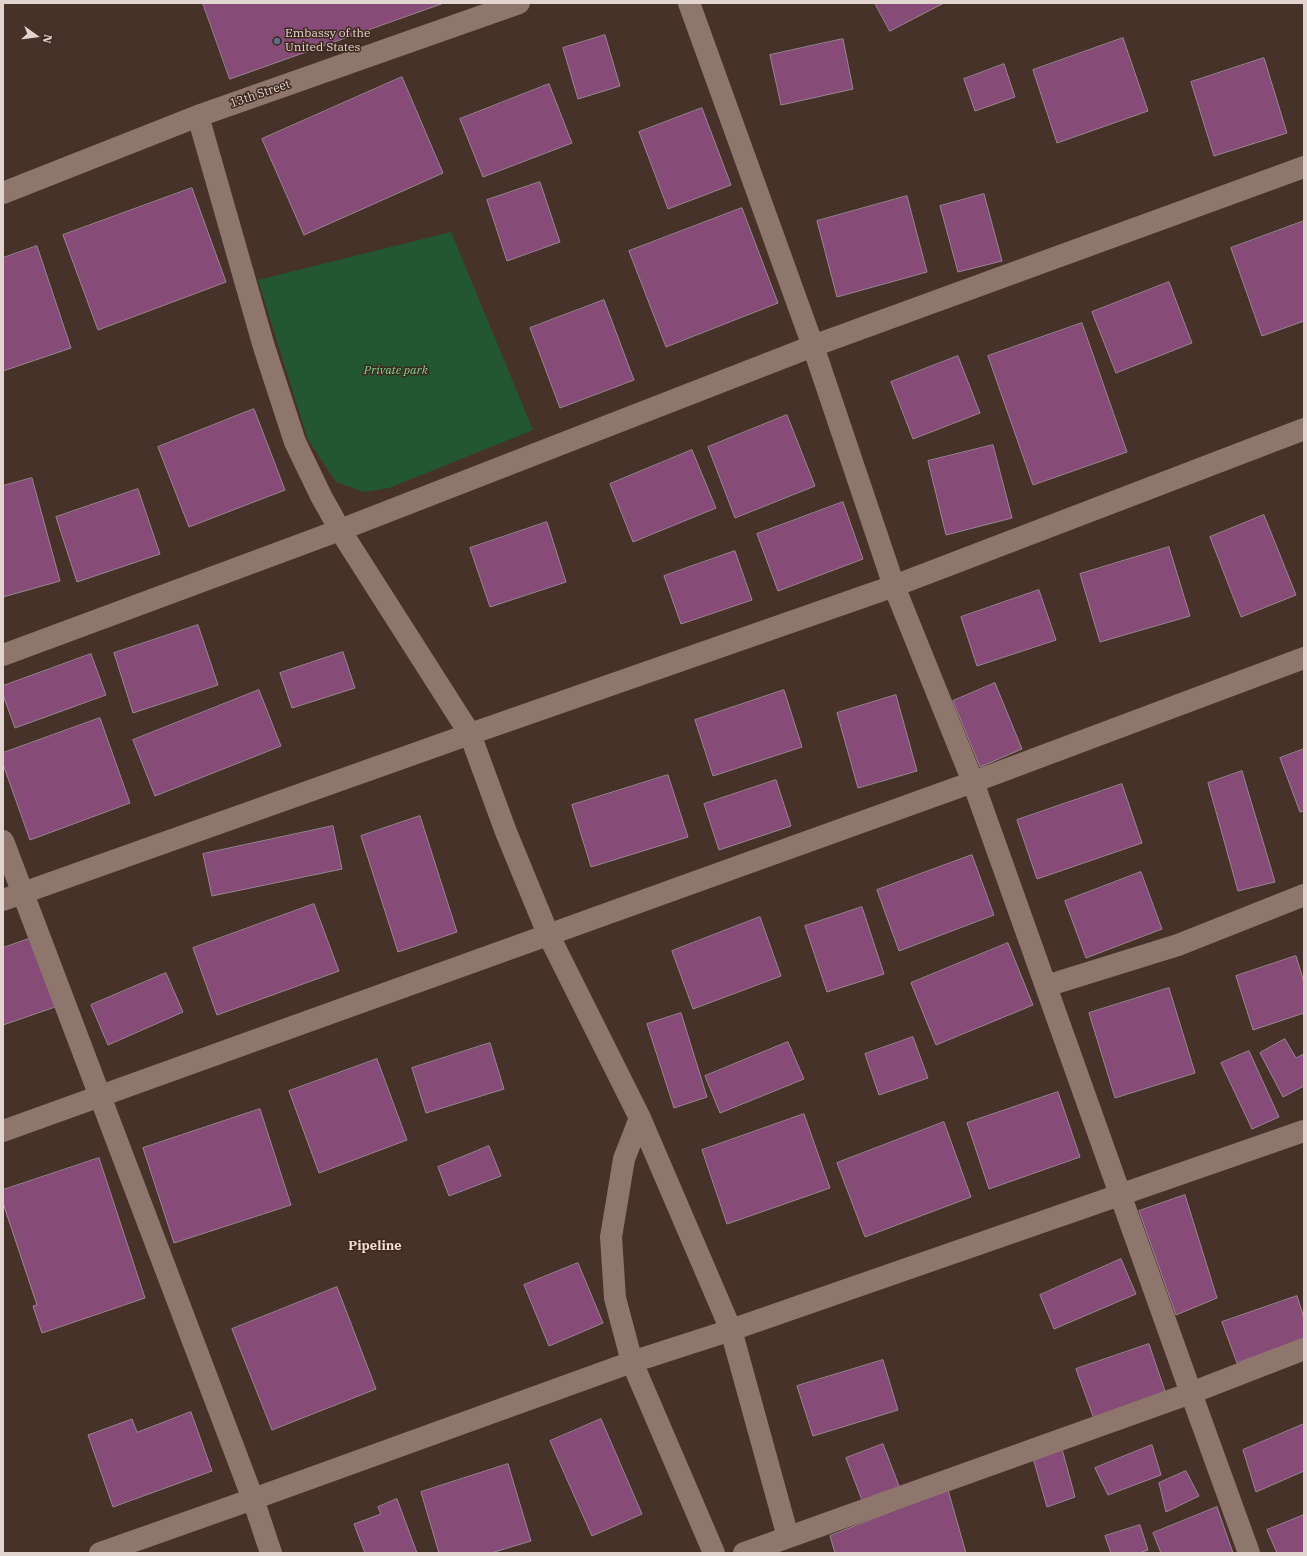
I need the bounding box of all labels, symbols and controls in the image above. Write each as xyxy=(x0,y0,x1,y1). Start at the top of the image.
north arrow xyxy=(16,16,56,56)
place label: Embassy of the United States xyxy=(285,27,370,55)
text: N xyxy=(40,33,55,45)
marker: Embassy of the United States xyxy=(272,36,282,46)
street label: 13th Street xyxy=(228,77,292,111)
park label: Private park xyxy=(364,364,428,378)
district label: Pipeline xyxy=(348,1238,402,1254)

